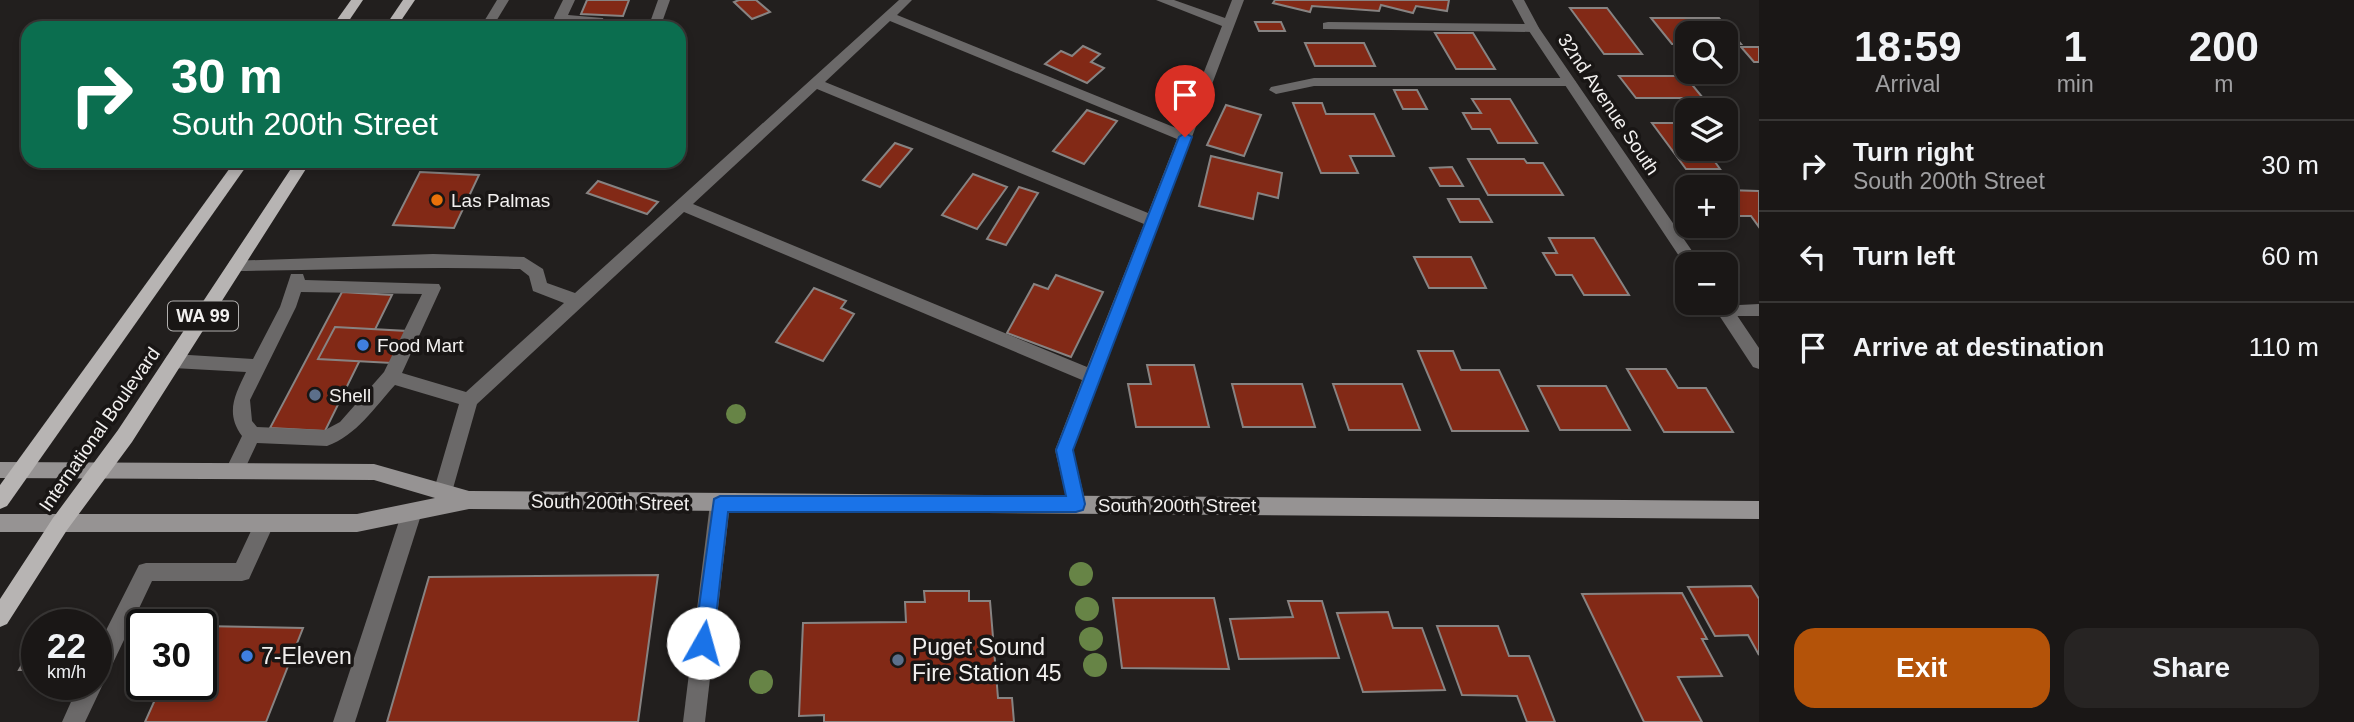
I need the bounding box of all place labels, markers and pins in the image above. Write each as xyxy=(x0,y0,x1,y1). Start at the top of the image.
pin xyxy=(1155,65,1215,137)
place label: Las Palmas xyxy=(451,190,550,211)
marker: Las Palmas xyxy=(429,192,445,208)
place label: Food Mart xyxy=(377,335,464,356)
marker: Food Mart xyxy=(355,337,371,353)
place label: Shell xyxy=(329,385,371,406)
marker: Shell xyxy=(307,387,323,403)
place label: Puget Sound Fire Station 45 xyxy=(912,634,1062,686)
place label: 7-Eleven xyxy=(261,643,352,669)
marker: 7-Eleven xyxy=(239,648,255,664)
marker: Puget Sound Fire Station 45 xyxy=(890,652,906,668)

